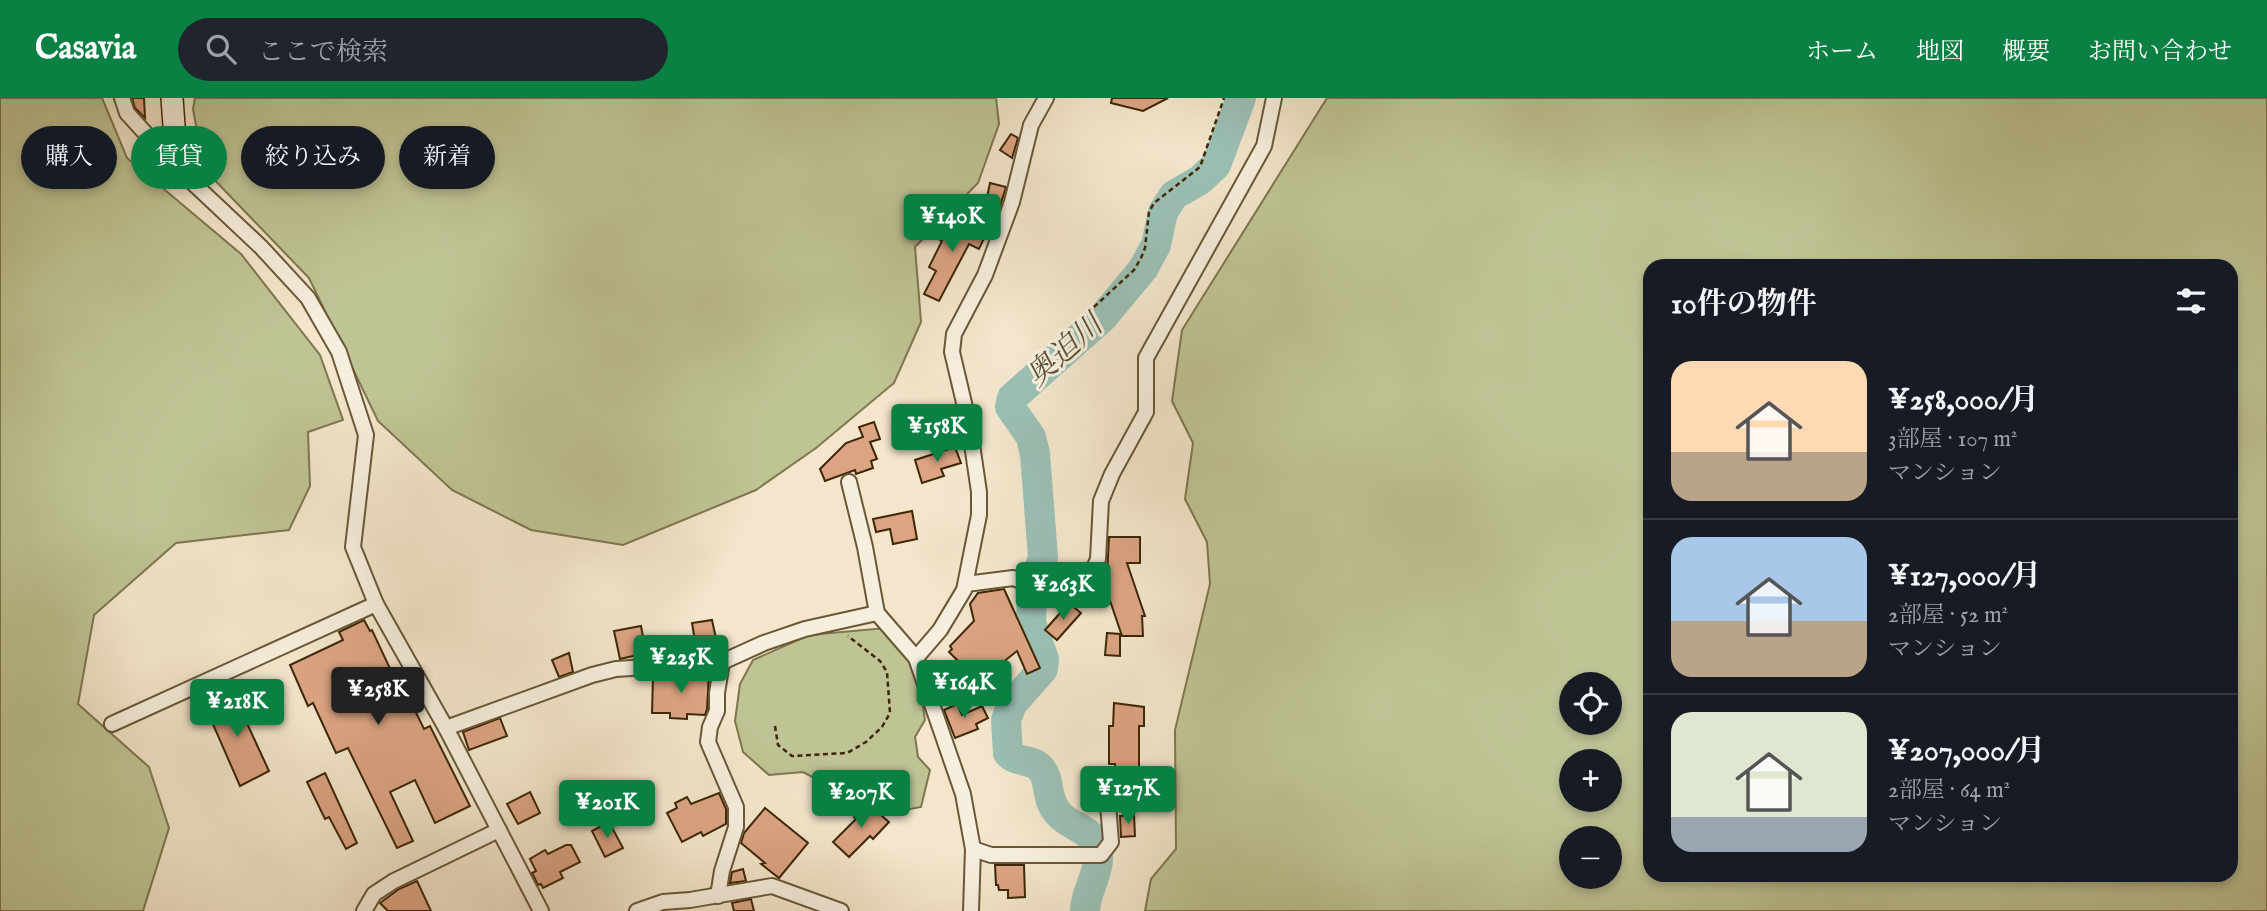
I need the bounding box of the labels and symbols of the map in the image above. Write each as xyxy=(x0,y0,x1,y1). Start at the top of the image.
pin: ¥140K xyxy=(903,194,1001,254)
water label: 奥迫川 xyxy=(1019,305,1114,396)
pin: ¥158K xyxy=(888,404,986,464)
pin: ¥263K xyxy=(1014,562,1112,622)
pin: ¥225K xyxy=(632,636,730,695)
pin: ¥164K xyxy=(915,660,1013,720)
pin: ¥258K xyxy=(329,668,427,727)
pin: ¥218K xyxy=(188,680,286,739)
pin: ¥127K xyxy=(1079,766,1177,826)
pin: ¥207K xyxy=(812,770,910,830)
pin: ¥201K xyxy=(558,780,656,840)

